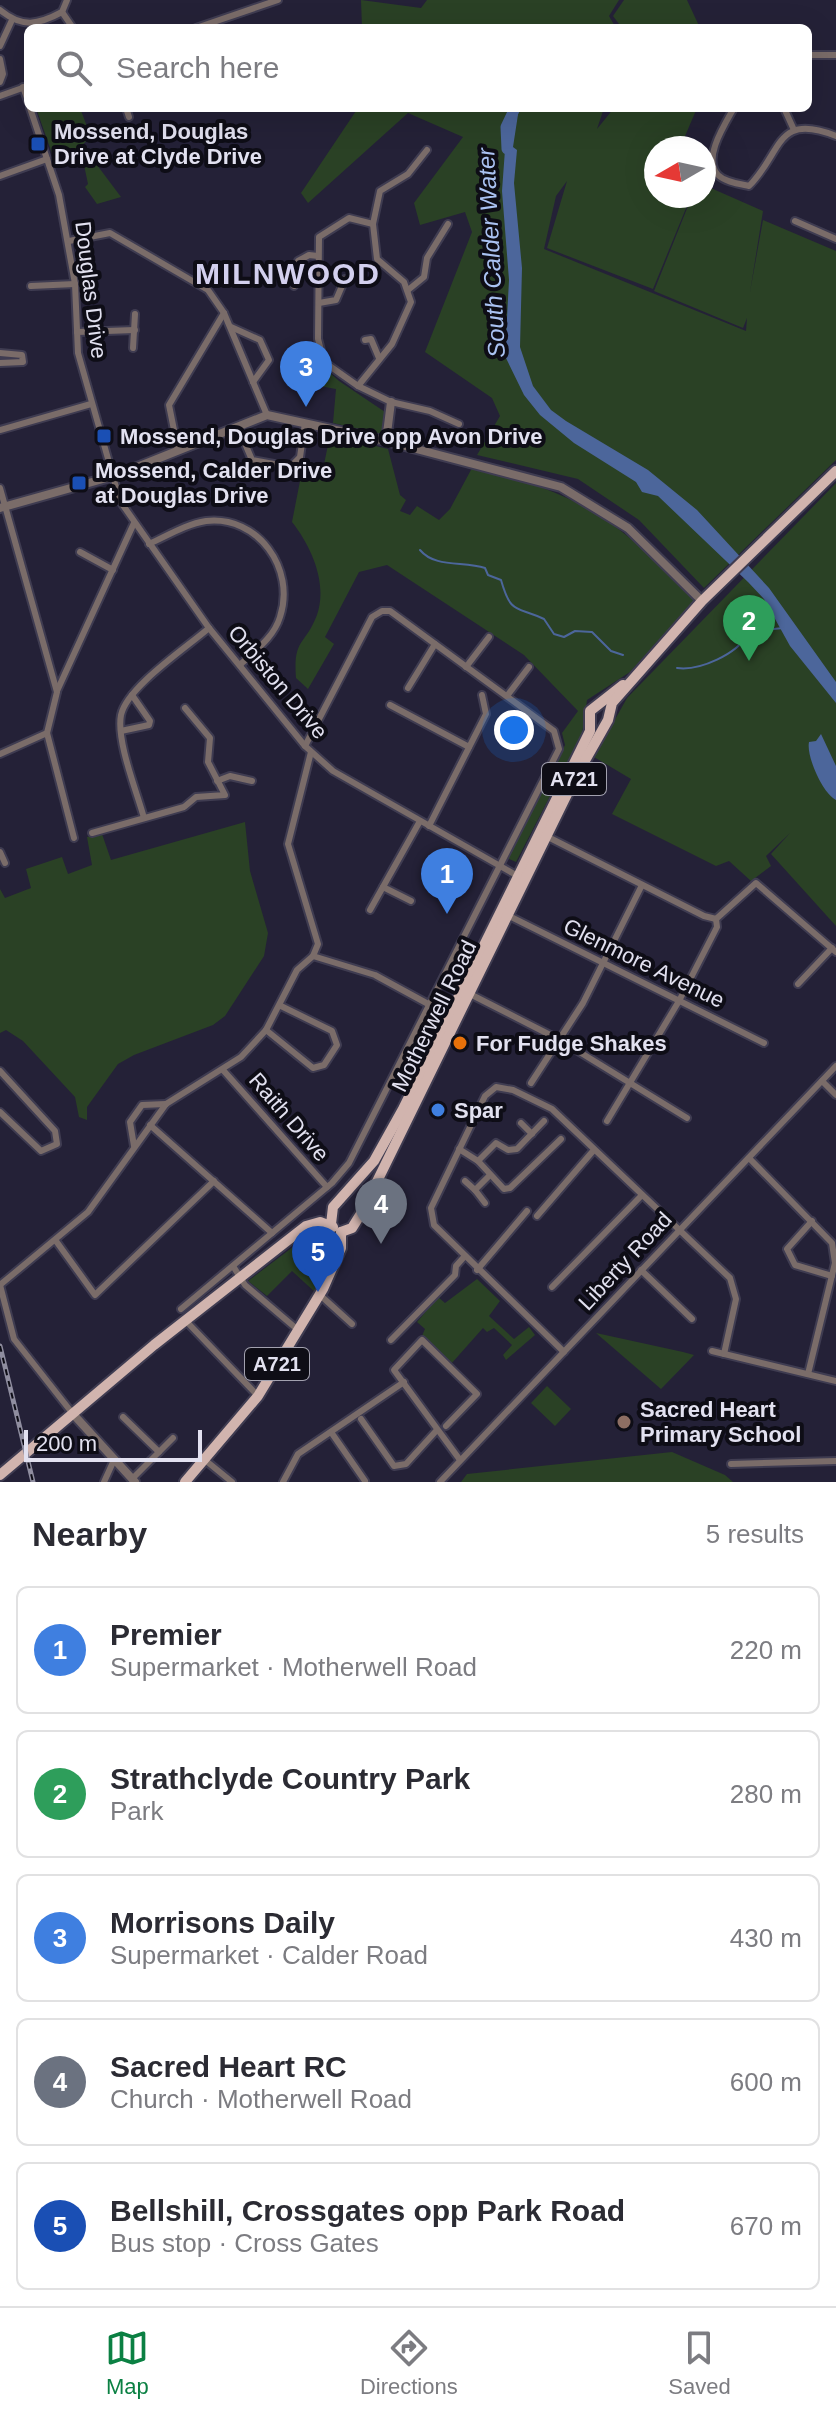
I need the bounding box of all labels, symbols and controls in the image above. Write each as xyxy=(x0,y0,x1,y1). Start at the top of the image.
search box xyxy=(24,24,812,112)
icon: search xyxy=(52,46,96,90)
text: Search here xyxy=(116,51,279,84)
place label: Mossend, Douglas Drive at Clyde Drive xyxy=(54,119,262,169)
marker: Mossend, Douglas Drive at Clyde Drive xyxy=(29,135,47,153)
north arrow xyxy=(644,136,716,208)
water label: South Calder Water xyxy=(472,146,510,359)
street label: Douglas Drive xyxy=(70,220,112,360)
district label: MILNWOOD xyxy=(195,257,381,290)
pin: 3 xyxy=(280,341,332,407)
place label: Mossend, Douglas Drive opp Avon Drive xyxy=(120,424,543,449)
marker: Mossend, Douglas Drive opp Avon Drive xyxy=(95,427,113,445)
place label: Mossend, Calder Drive at Douglas Drive xyxy=(95,458,332,508)
marker: Mossend, Calder Drive at Douglas Drive xyxy=(70,474,88,492)
pin: 2 xyxy=(723,595,775,661)
street label: Orbiston Drive xyxy=(223,620,333,744)
your location xyxy=(494,710,534,750)
road number: A721 xyxy=(542,763,606,795)
pin: 1 xyxy=(421,848,473,914)
street label: Glenmore Avenue xyxy=(560,913,728,1013)
street label: Motherwell Road xyxy=(387,936,481,1096)
place label: For Fudge Shakes xyxy=(476,1031,667,1056)
marker: For Fudge Shakes xyxy=(451,1034,469,1052)
street label: Raith Drive xyxy=(244,1068,334,1166)
place label: Spar xyxy=(454,1098,503,1123)
marker: Spar xyxy=(429,1101,447,1119)
pin: 4 xyxy=(355,1178,407,1244)
street label: Liberty Road xyxy=(573,1207,677,1315)
pin: 5 xyxy=(292,1226,344,1292)
road number: A721 xyxy=(245,1348,309,1380)
place label: Sacred Heart Primary School xyxy=(640,1397,801,1447)
marker: Sacred Heart Primary School xyxy=(615,1413,633,1431)
scale bar xyxy=(24,1426,202,1462)
text: 200 m xyxy=(36,1431,97,1456)
text: Nearby xyxy=(32,1515,147,1553)
text: 5 results xyxy=(706,1519,804,1549)
text: Premier xyxy=(110,1618,222,1651)
text: 1 xyxy=(53,1635,67,1665)
text: 220 m xyxy=(730,1635,802,1665)
text: Supermarket · Motherwell Road xyxy=(110,1652,477,1682)
text: Strathclyde Country Park xyxy=(110,1762,470,1795)
text: 2 xyxy=(53,1779,67,1809)
text: 280 m xyxy=(730,1779,802,1809)
text: Park xyxy=(110,1796,163,1826)
text: Morrisons Daily xyxy=(110,1906,335,1939)
text: 3 xyxy=(53,1923,67,1953)
text: 430 m xyxy=(730,1923,802,1953)
text: Supermarket · Calder Road xyxy=(110,1940,428,1970)
text: Sacred Heart RC xyxy=(110,2050,347,2083)
text: 4 xyxy=(53,2067,67,2097)
text: 600 m xyxy=(730,2067,802,2097)
text: Church · Motherwell Road xyxy=(110,2084,412,2114)
text: Bellshill, Crossgates opp Park Road xyxy=(110,2194,625,2227)
text: 5 xyxy=(53,2211,67,2241)
text: 670 m xyxy=(730,2211,802,2241)
text: Bus stop · Cross Gates xyxy=(110,2228,379,2258)
tab: Map xyxy=(105,2326,149,2400)
tab: Directions xyxy=(360,2326,458,2400)
tab: Saved xyxy=(668,2326,731,2400)

